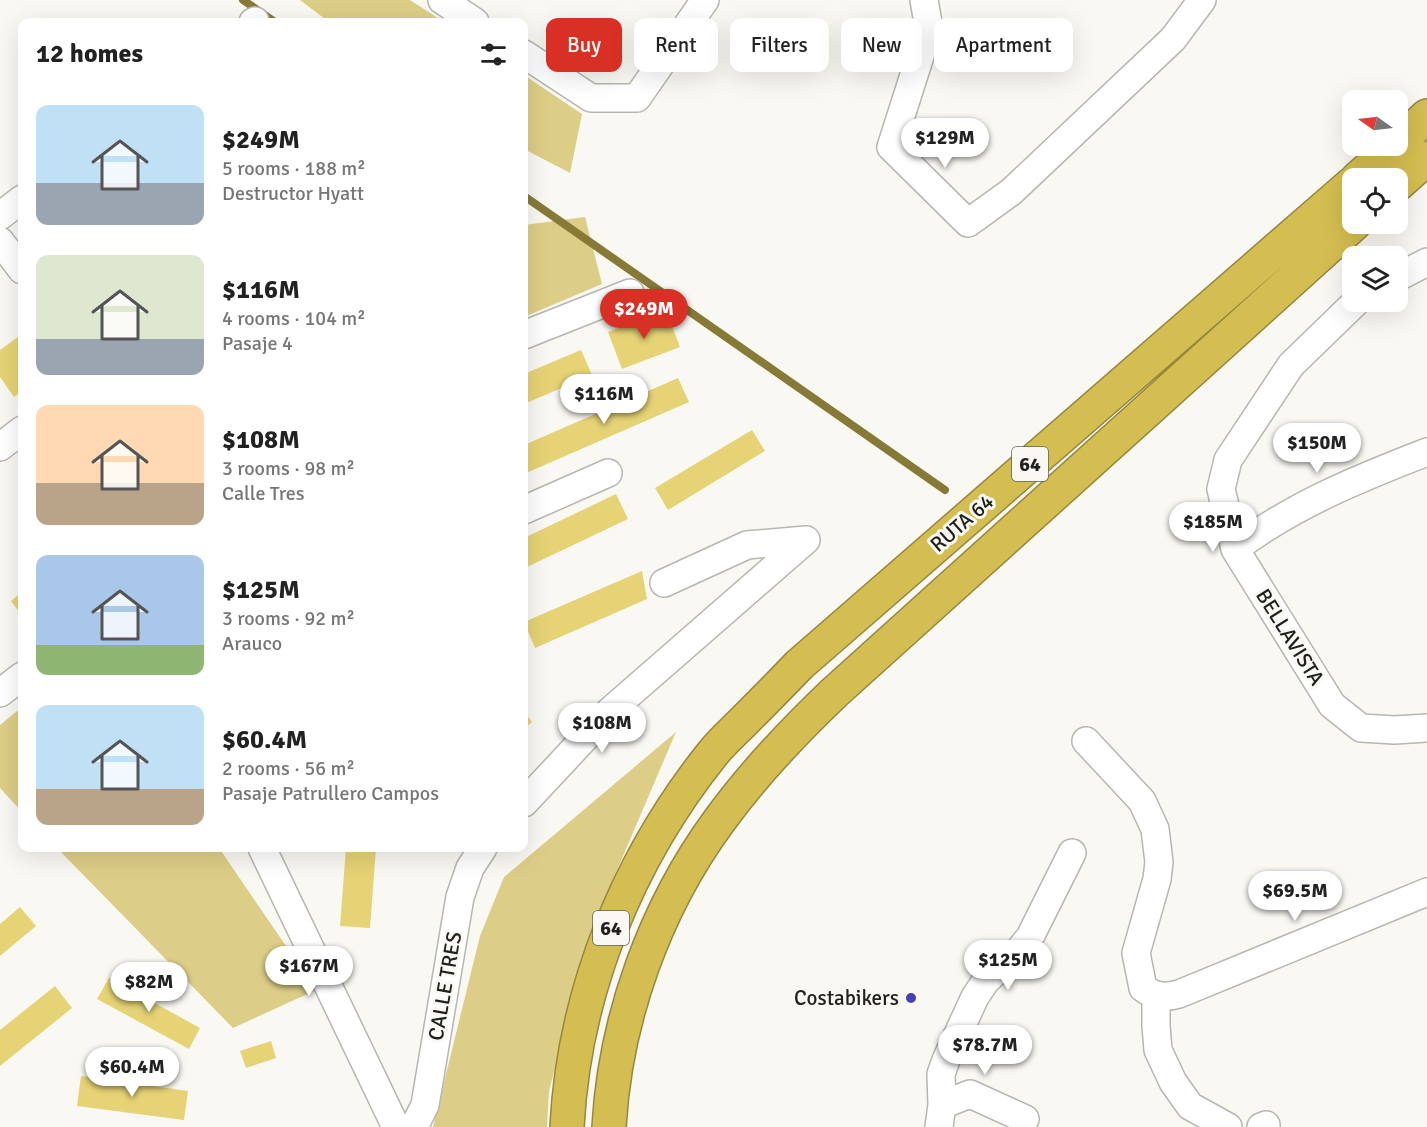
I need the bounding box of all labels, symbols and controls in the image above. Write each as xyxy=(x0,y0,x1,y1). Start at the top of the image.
chip: Buy xyxy=(546,18,622,72)
chip: Rent xyxy=(634,18,718,72)
chip: Filters xyxy=(730,18,829,72)
chip: New xyxy=(841,18,922,72)
chip: Apartment xyxy=(934,18,1073,72)
text: 12 homes xyxy=(36,38,143,70)
icon: filters xyxy=(477,38,510,71)
north arrow xyxy=(1342,90,1408,156)
map controls xyxy=(1342,90,1408,312)
pin: $129M xyxy=(903,118,987,169)
text: $249M xyxy=(222,124,300,156)
text: $129M xyxy=(915,125,975,150)
icon: home xyxy=(84,129,156,201)
text: 5 rooms · 188 m² xyxy=(222,156,366,181)
button: locate xyxy=(1342,168,1408,234)
text: Destructor Hyatt xyxy=(222,181,364,206)
button: layers xyxy=(1342,246,1408,312)
text: $116M xyxy=(222,274,300,306)
icon: home xyxy=(84,279,156,351)
pin: $249M xyxy=(602,289,686,340)
text: $249M xyxy=(614,296,674,321)
text: 4 rooms · 104 m² xyxy=(222,306,366,331)
text: Pasaje 4 xyxy=(222,331,293,356)
pin: $116M xyxy=(562,374,646,425)
text: $116M xyxy=(574,381,634,406)
pin: $150M xyxy=(1275,423,1359,474)
text: $108M xyxy=(222,424,300,456)
icon: home xyxy=(84,429,156,501)
text: $150M xyxy=(1287,430,1347,455)
road number: 64 xyxy=(1012,447,1048,481)
text: 3 rooms · 98 m² xyxy=(222,456,355,481)
text: Calle Tres xyxy=(222,481,304,506)
street label: RUTA 64 xyxy=(925,488,999,558)
pin: $185M xyxy=(1171,502,1255,553)
text: $185M xyxy=(1183,509,1243,534)
text: $125M xyxy=(222,574,300,606)
icon: home xyxy=(84,579,156,651)
street label: BELLAVISTA xyxy=(1250,584,1330,690)
text: 3 rooms · 92 m² xyxy=(222,606,355,631)
text: Arauco xyxy=(222,631,282,656)
pin: $108M xyxy=(560,703,644,754)
text: $108M xyxy=(572,710,632,735)
text: $60.4M xyxy=(222,724,307,756)
icon: home xyxy=(84,729,156,801)
text: 2 rooms · 56 m² xyxy=(222,756,355,781)
text: Pasaje Patrullero Campos xyxy=(222,781,439,806)
pin: $69.5M xyxy=(1246,871,1344,922)
text: $69.5M xyxy=(1262,878,1328,903)
road number: 64 xyxy=(593,911,629,945)
street label: CALLE TRES xyxy=(423,930,467,1042)
pin: $125M xyxy=(966,940,1050,991)
pin: $167M xyxy=(267,946,351,997)
text: $125M xyxy=(978,947,1038,972)
text: $167M xyxy=(279,953,339,978)
pin: $82M xyxy=(113,962,185,1013)
text: $82M xyxy=(124,969,174,994)
place label: Costabikers xyxy=(794,985,899,1011)
marker: Costabikers xyxy=(904,991,918,1005)
pin: $78.7M xyxy=(936,1025,1034,1076)
text: $78.7M xyxy=(952,1032,1018,1057)
pin: $60.4M xyxy=(83,1047,181,1098)
text: $60.4M xyxy=(99,1054,165,1079)

